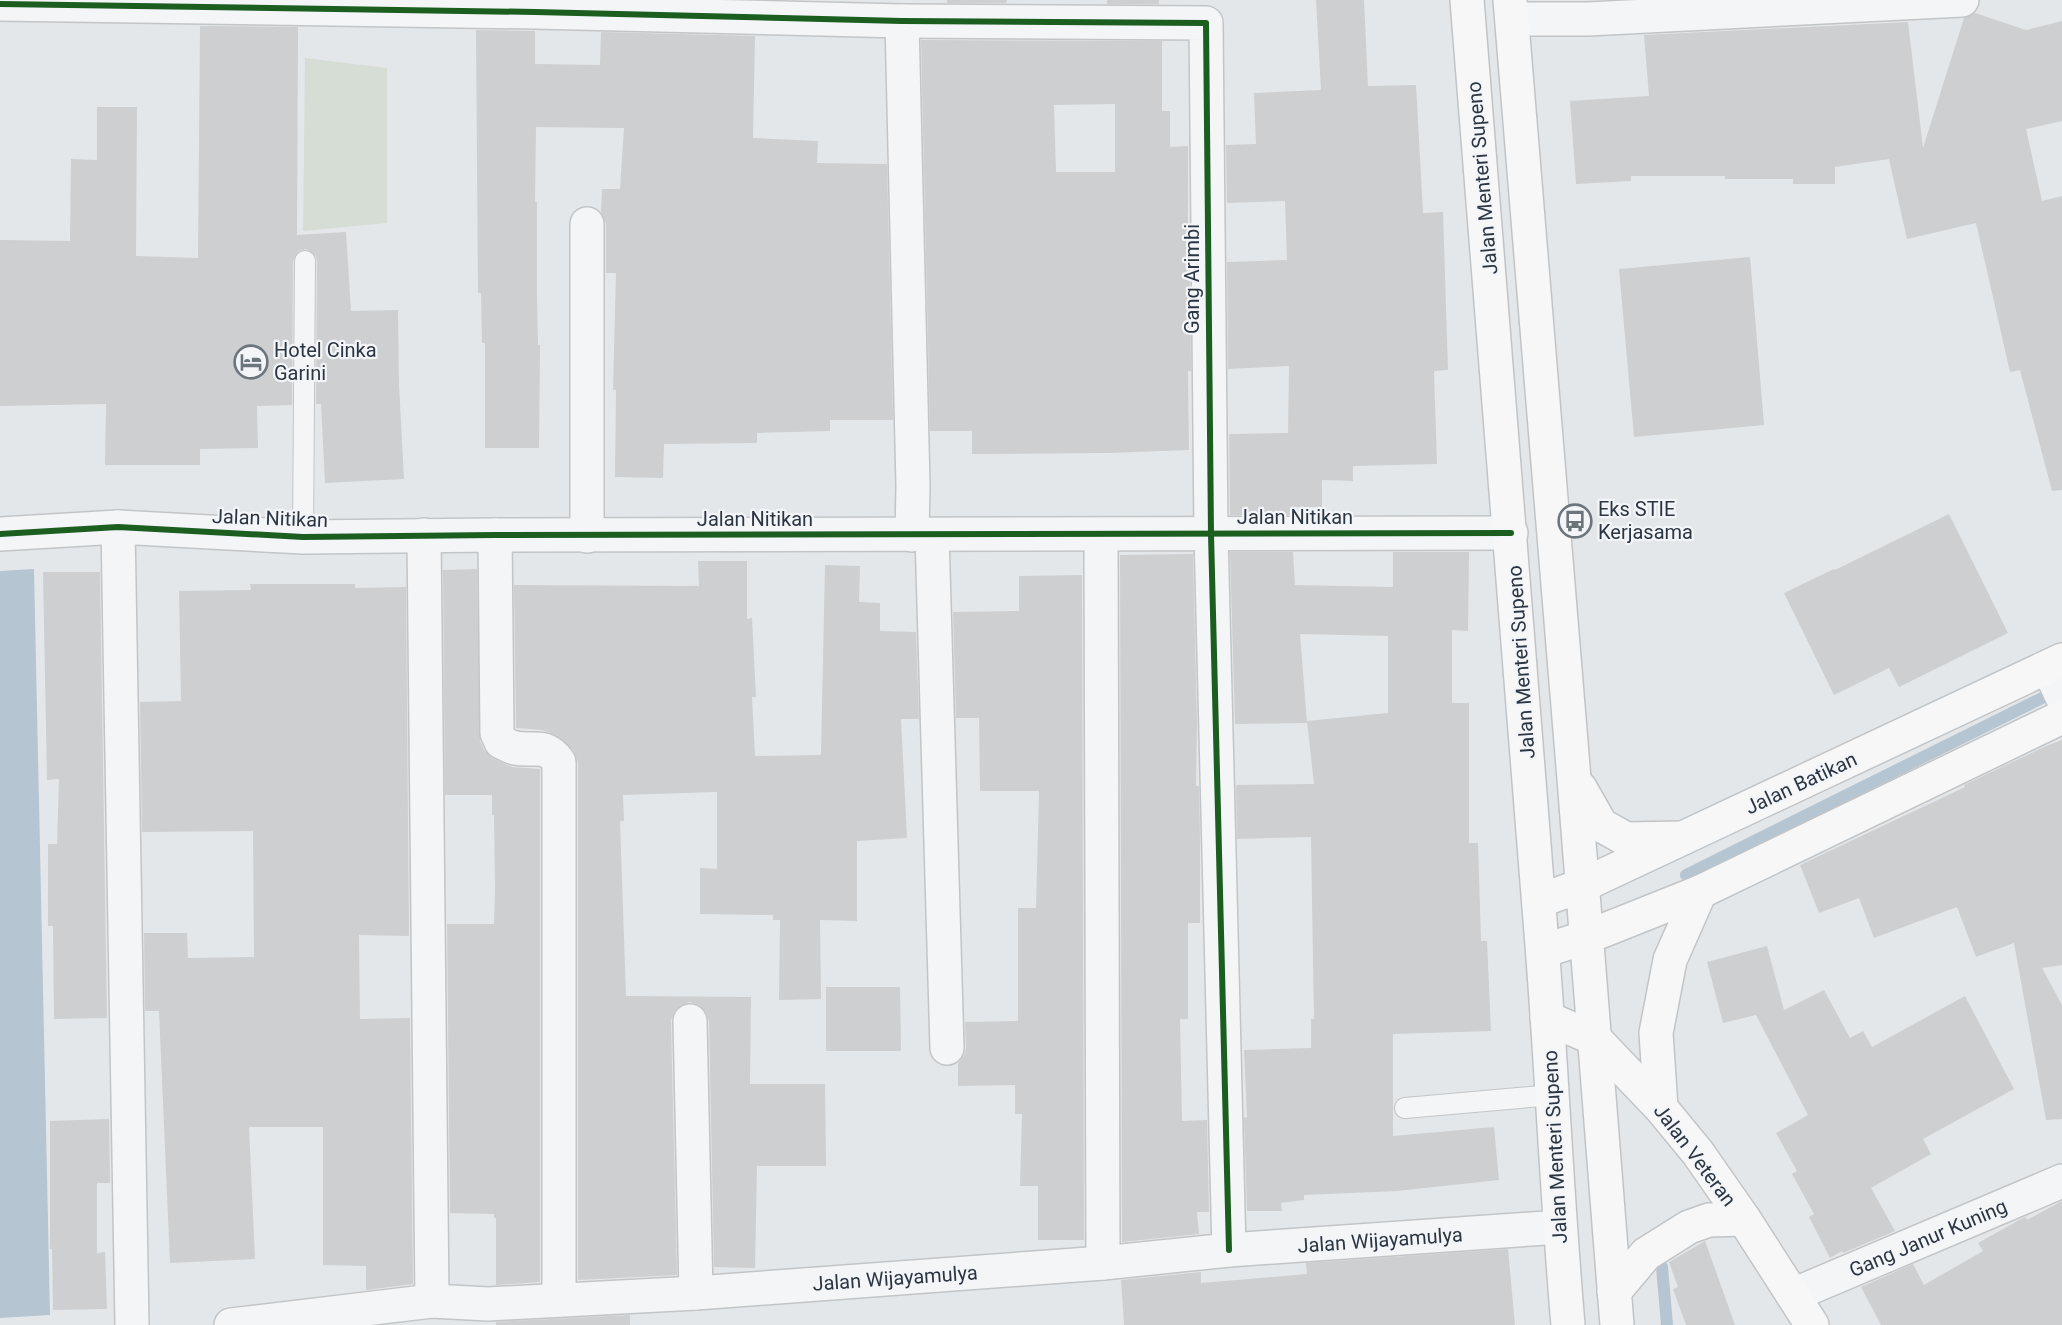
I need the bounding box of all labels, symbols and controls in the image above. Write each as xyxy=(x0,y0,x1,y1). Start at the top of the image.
street label: Jalan Menteri Supeno xyxy=(1462,80,1502,276)
street label: Gang Arimbi xyxy=(1180,224,1204,334)
place label: Hotel Cinka Garini xyxy=(274,338,377,385)
hotel icon: Hotel Cinka Garini xyxy=(233,344,269,380)
place label: Eks STIE Kerjasama xyxy=(1598,497,1693,544)
bus stop icon: Eks STIE Kerjasama xyxy=(1557,503,1593,539)
street label: Jalan Nitikan xyxy=(211,504,329,532)
street label: Jalan Nitikan xyxy=(1237,505,1353,529)
street label: Jalan Nitikan xyxy=(697,507,813,531)
street label: Jalan Menteri Supeno xyxy=(1502,565,1540,759)
street label: Jalan Batikan xyxy=(1741,747,1861,819)
street label: Jalan Menteri Supeno xyxy=(1538,1050,1572,1244)
street label: Jalan Veteran xyxy=(1649,1099,1741,1211)
street label: Gang Janur Kuning xyxy=(1846,1194,2010,1282)
street label: Jalan Wijayamulya xyxy=(1297,1222,1463,1258)
street label: Jalan Wijayamulya xyxy=(812,1260,978,1296)

